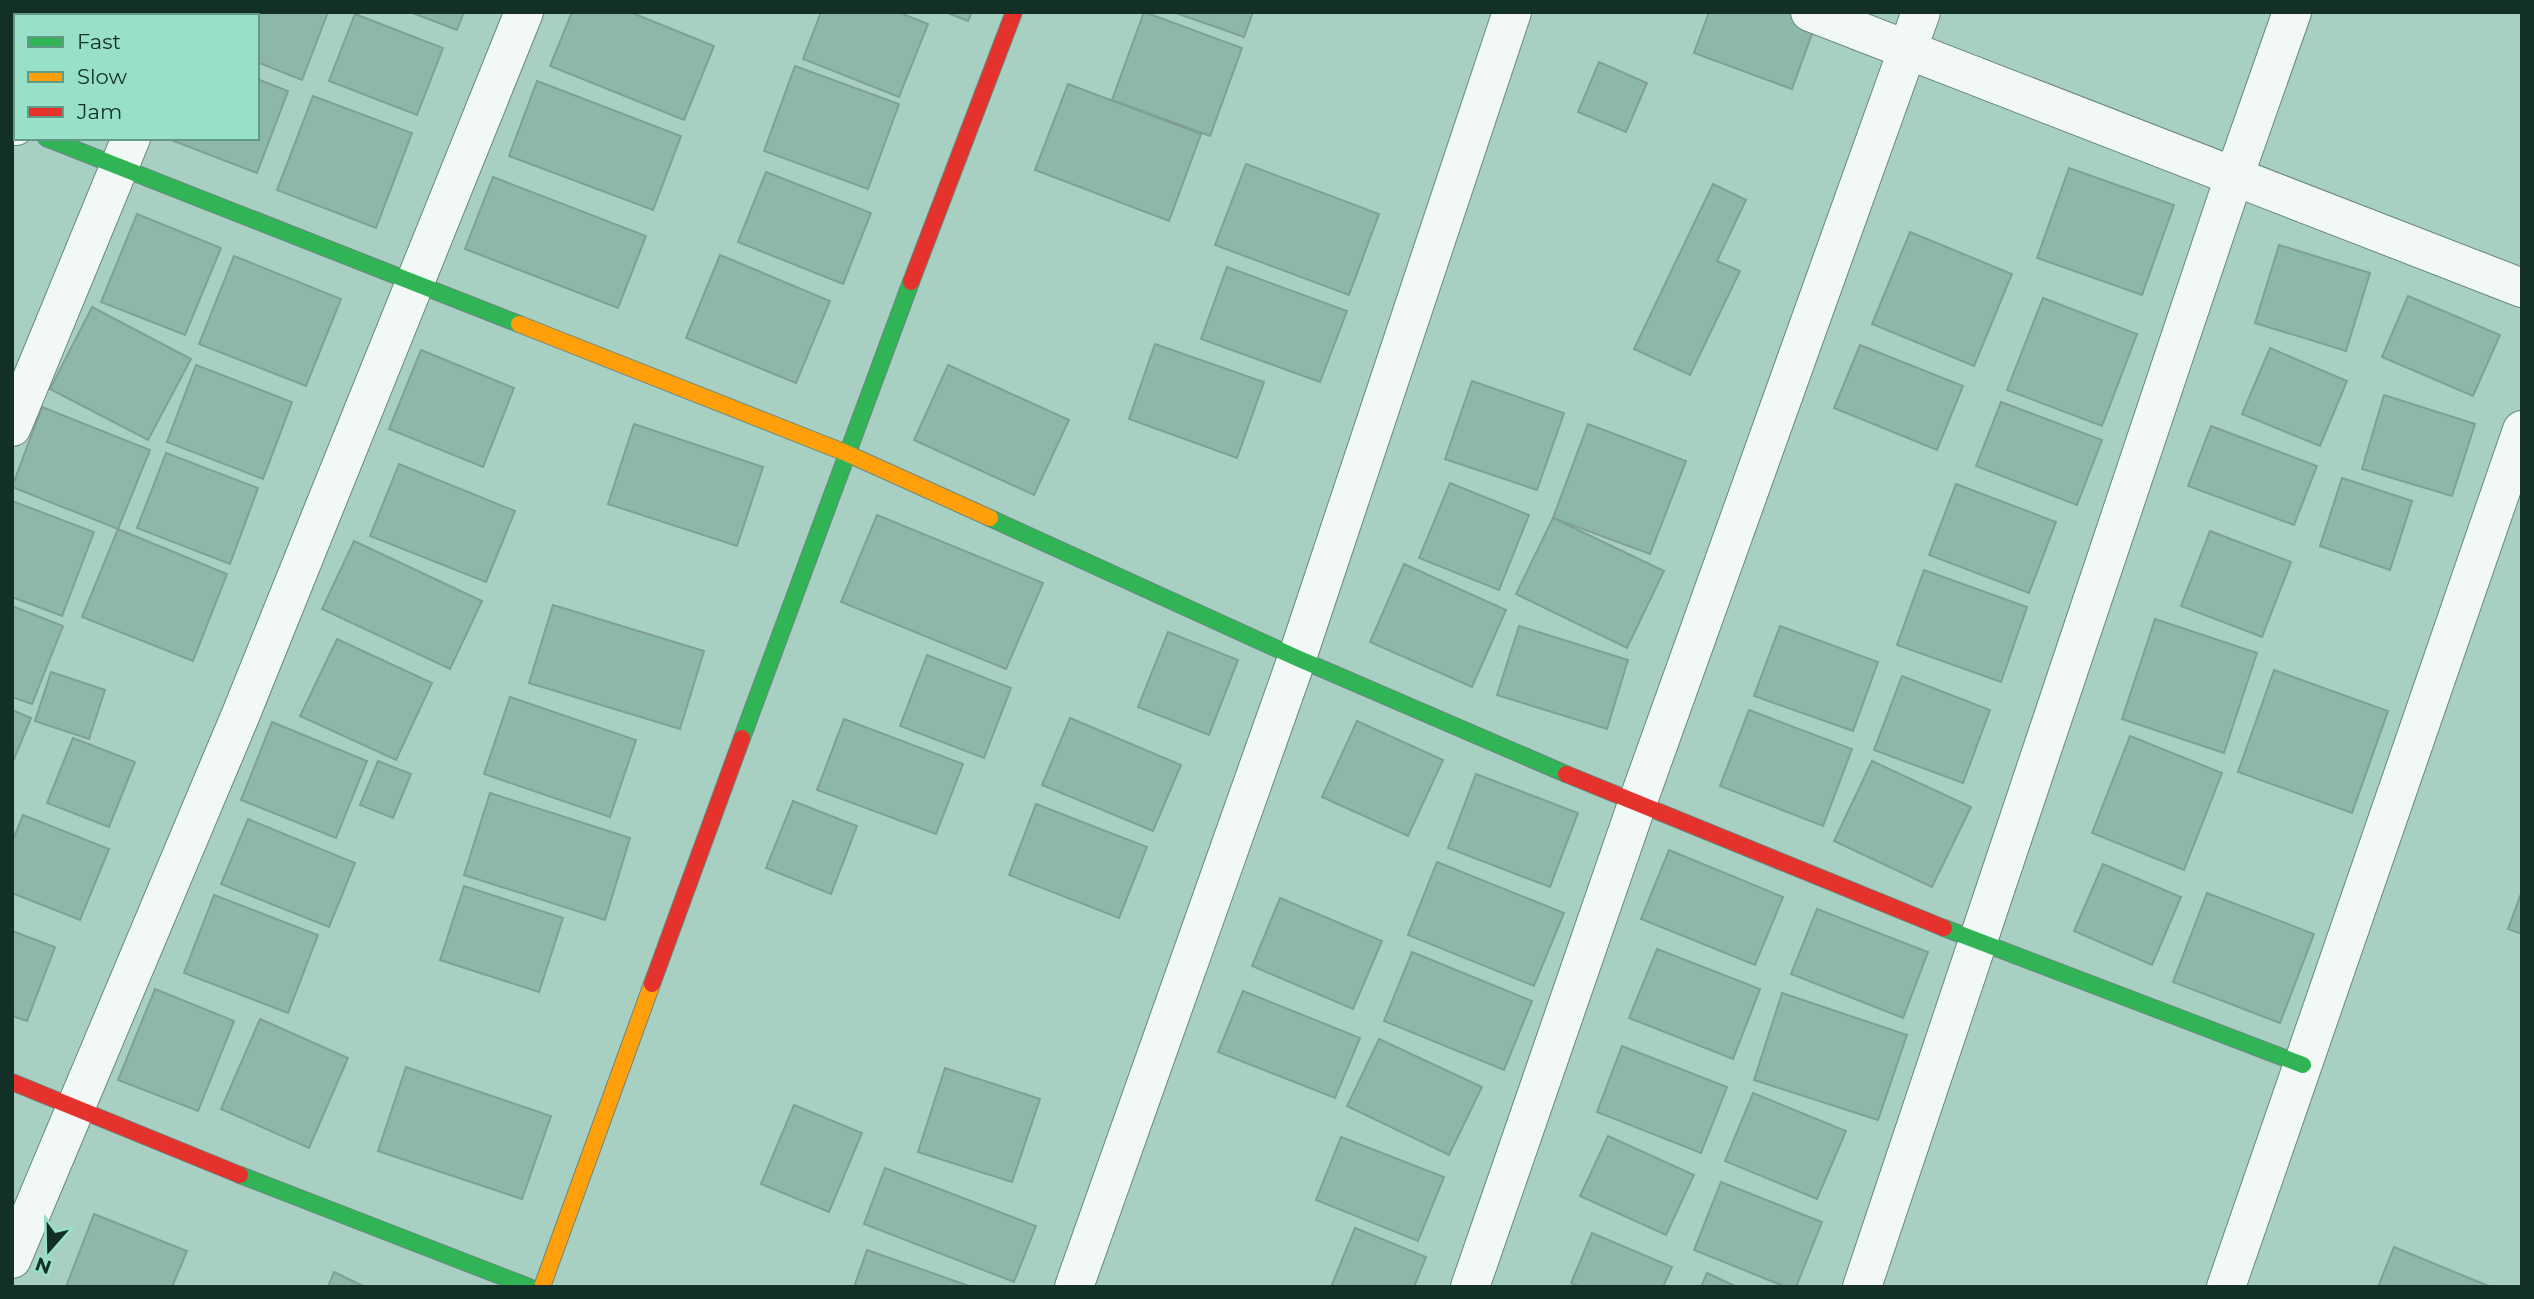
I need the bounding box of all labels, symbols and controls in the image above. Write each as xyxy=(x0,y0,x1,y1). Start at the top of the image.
legend xyxy=(14,14,259,140)
text: Fast xyxy=(77,29,121,54)
text: Slow xyxy=(77,64,127,89)
text: Jam xyxy=(76,99,122,124)
north arrow xyxy=(14,1215,84,1285)
text: N xyxy=(32,1252,55,1279)

